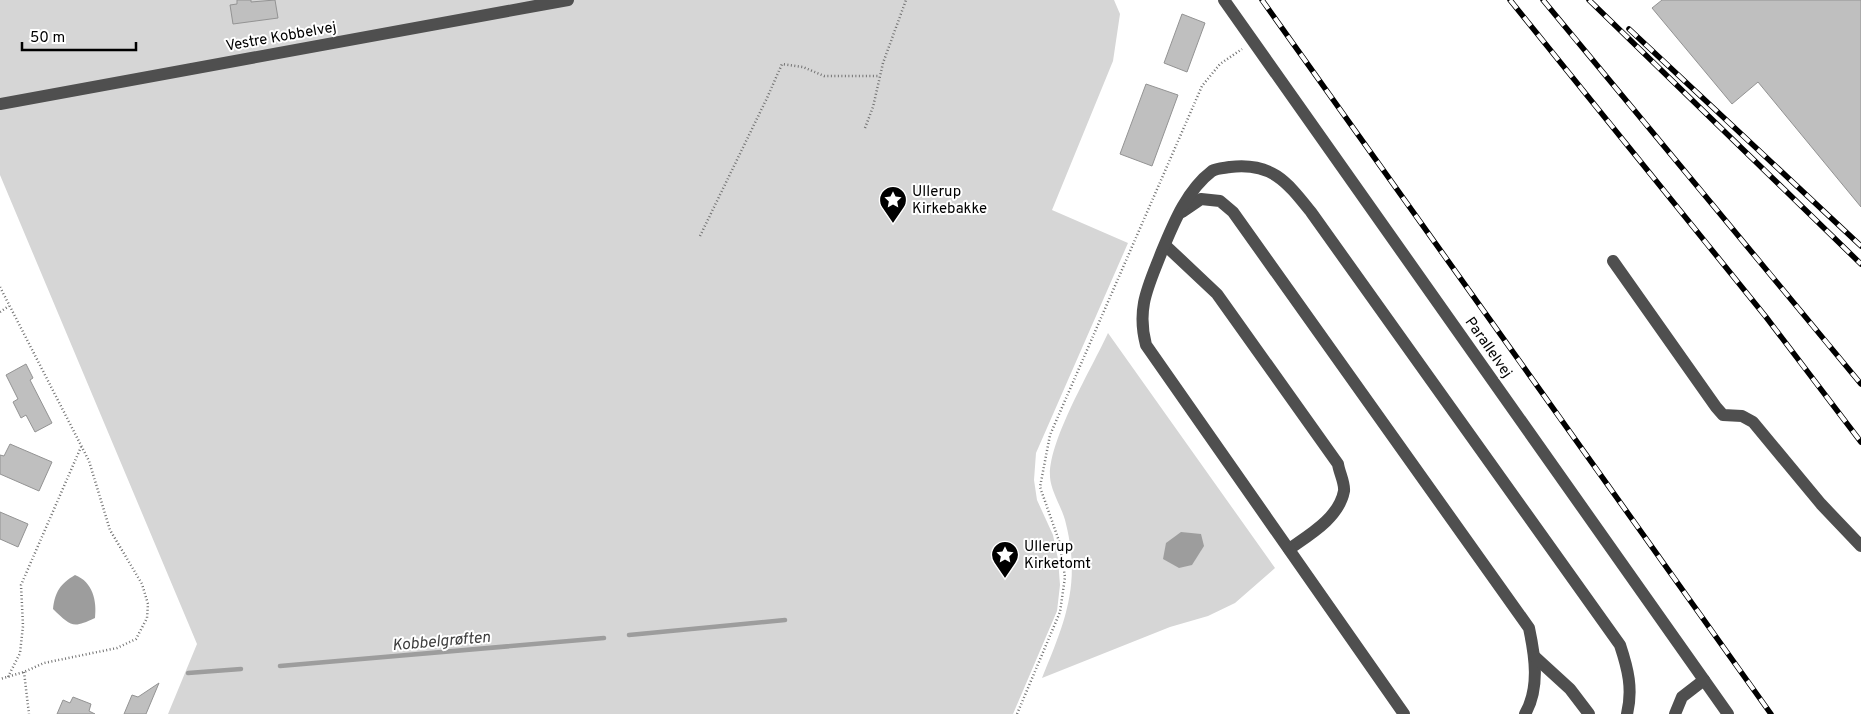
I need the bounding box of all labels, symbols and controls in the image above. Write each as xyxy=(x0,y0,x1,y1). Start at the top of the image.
street label: Vestre Kobbelvej xyxy=(225,18,338,57)
scale bar xyxy=(22,20,136,52)
text: 50 m xyxy=(30,29,65,48)
place label: Ullerup Kirkebakke xyxy=(912,183,987,219)
place icon: Ullerup Kirkebakke xyxy=(878,185,908,224)
street label: Parallelvej xyxy=(1460,314,1516,382)
place label: Ullerup Kirketomt xyxy=(1024,538,1091,574)
place icon: Ullerup Kirketomt xyxy=(990,540,1020,579)
water label: Kobbelgrøften xyxy=(391,628,491,656)

